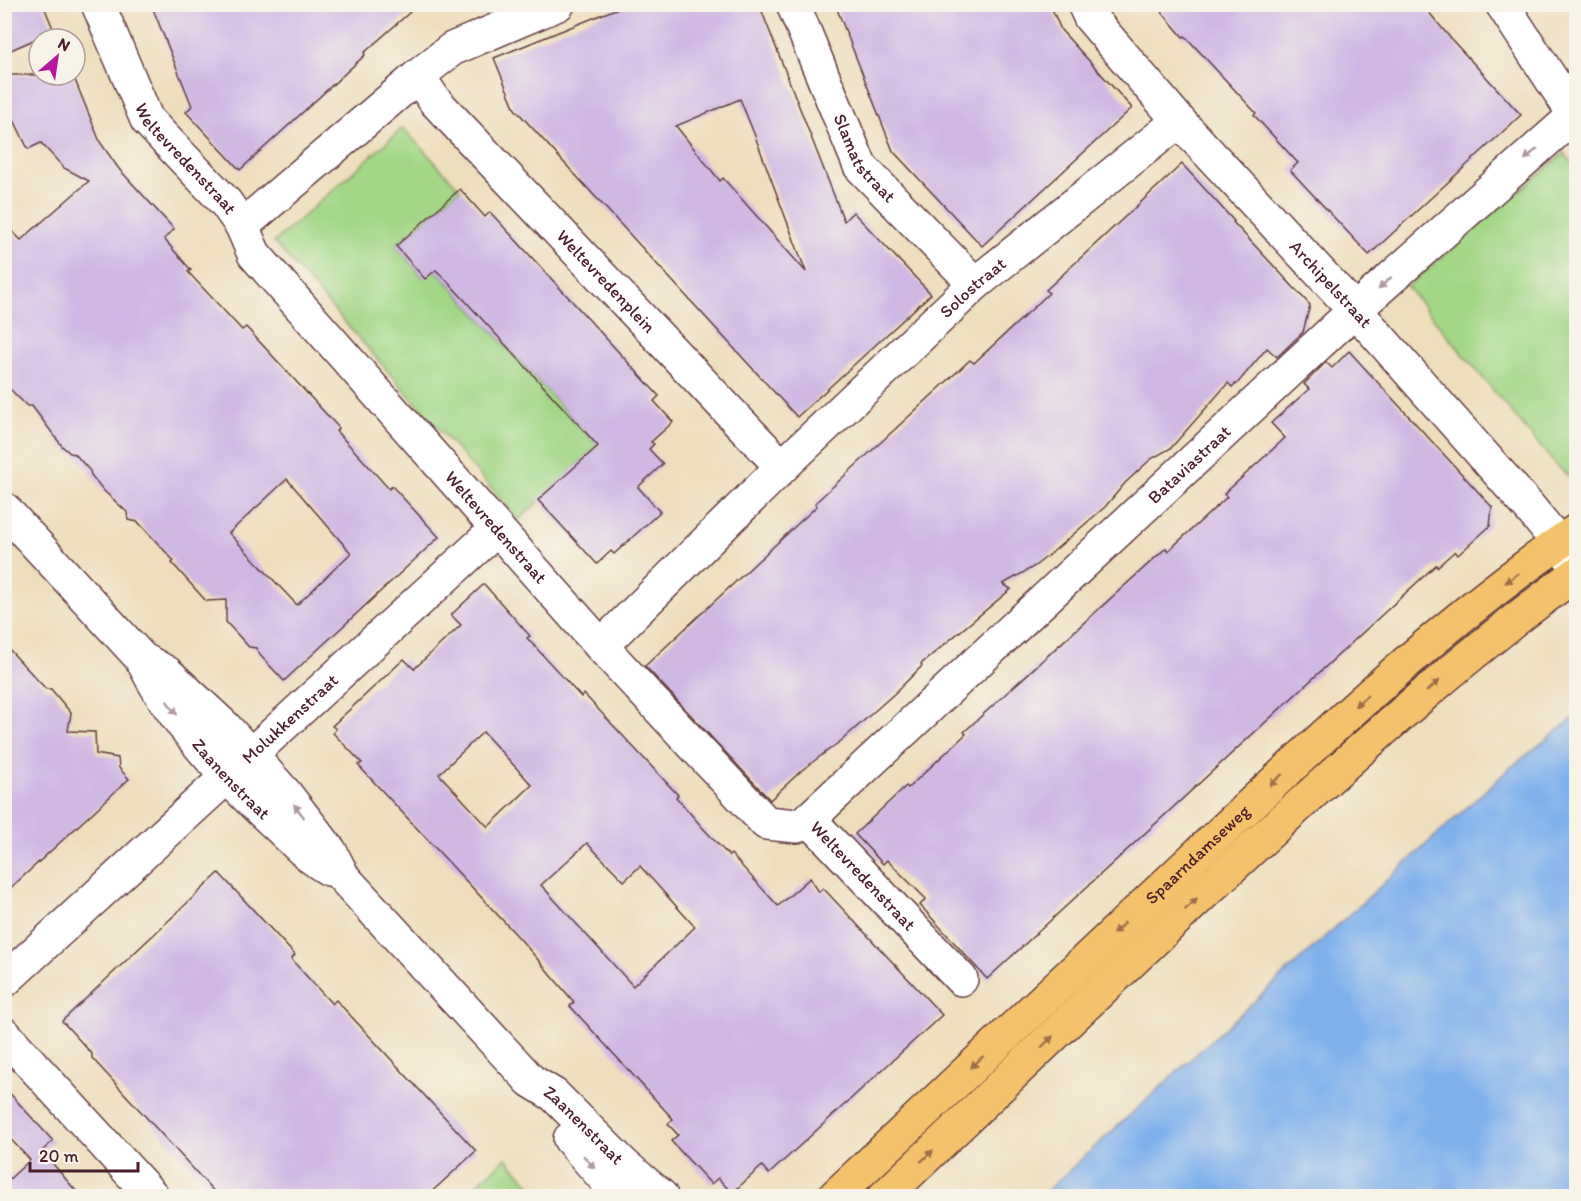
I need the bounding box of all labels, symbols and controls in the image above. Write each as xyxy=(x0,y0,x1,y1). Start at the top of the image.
north arrow xyxy=(27,27,87,87)
text: N xyxy=(55,33,73,55)
street label: Weltevredenstraat xyxy=(130,100,242,219)
street label: Slamatstraat xyxy=(829,111,901,207)
one-way arrow xyxy=(1524,147,1539,160)
street label: Weltevredenplein xyxy=(552,225,660,338)
street label: Archipelstraat xyxy=(1285,236,1377,333)
street label: Solostraat xyxy=(935,252,1011,323)
one-way arrow xyxy=(1378,276,1393,289)
street label: Bataviastraat xyxy=(1143,420,1236,508)
street label: Weltevredenstraat xyxy=(440,466,552,588)
one-way arrow xyxy=(1505,572,1521,584)
street label: Molukkenstraat xyxy=(237,669,343,768)
one-way arrow xyxy=(1425,679,1441,692)
one-way arrow xyxy=(1354,694,1369,708)
one-way arrow xyxy=(166,700,178,716)
street label: Zaanenstraat xyxy=(187,734,275,824)
one-way arrow xyxy=(1269,773,1284,787)
street label: Spaarndamseweg xyxy=(1141,799,1255,909)
one-way arrow xyxy=(294,804,306,819)
street label: Weltevredenstraat xyxy=(806,816,921,936)
one-way arrow xyxy=(1184,898,1198,912)
one-way arrow xyxy=(1112,921,1127,935)
one-way arrow xyxy=(1040,1035,1055,1049)
one-way arrow xyxy=(970,1055,985,1069)
street label: Zaanenstraat xyxy=(540,1081,628,1169)
scale bar xyxy=(30,1135,138,1173)
text: 20 m xyxy=(39,1145,79,1167)
one-way arrow xyxy=(920,1150,934,1164)
one-way arrow xyxy=(582,1154,596,1169)

